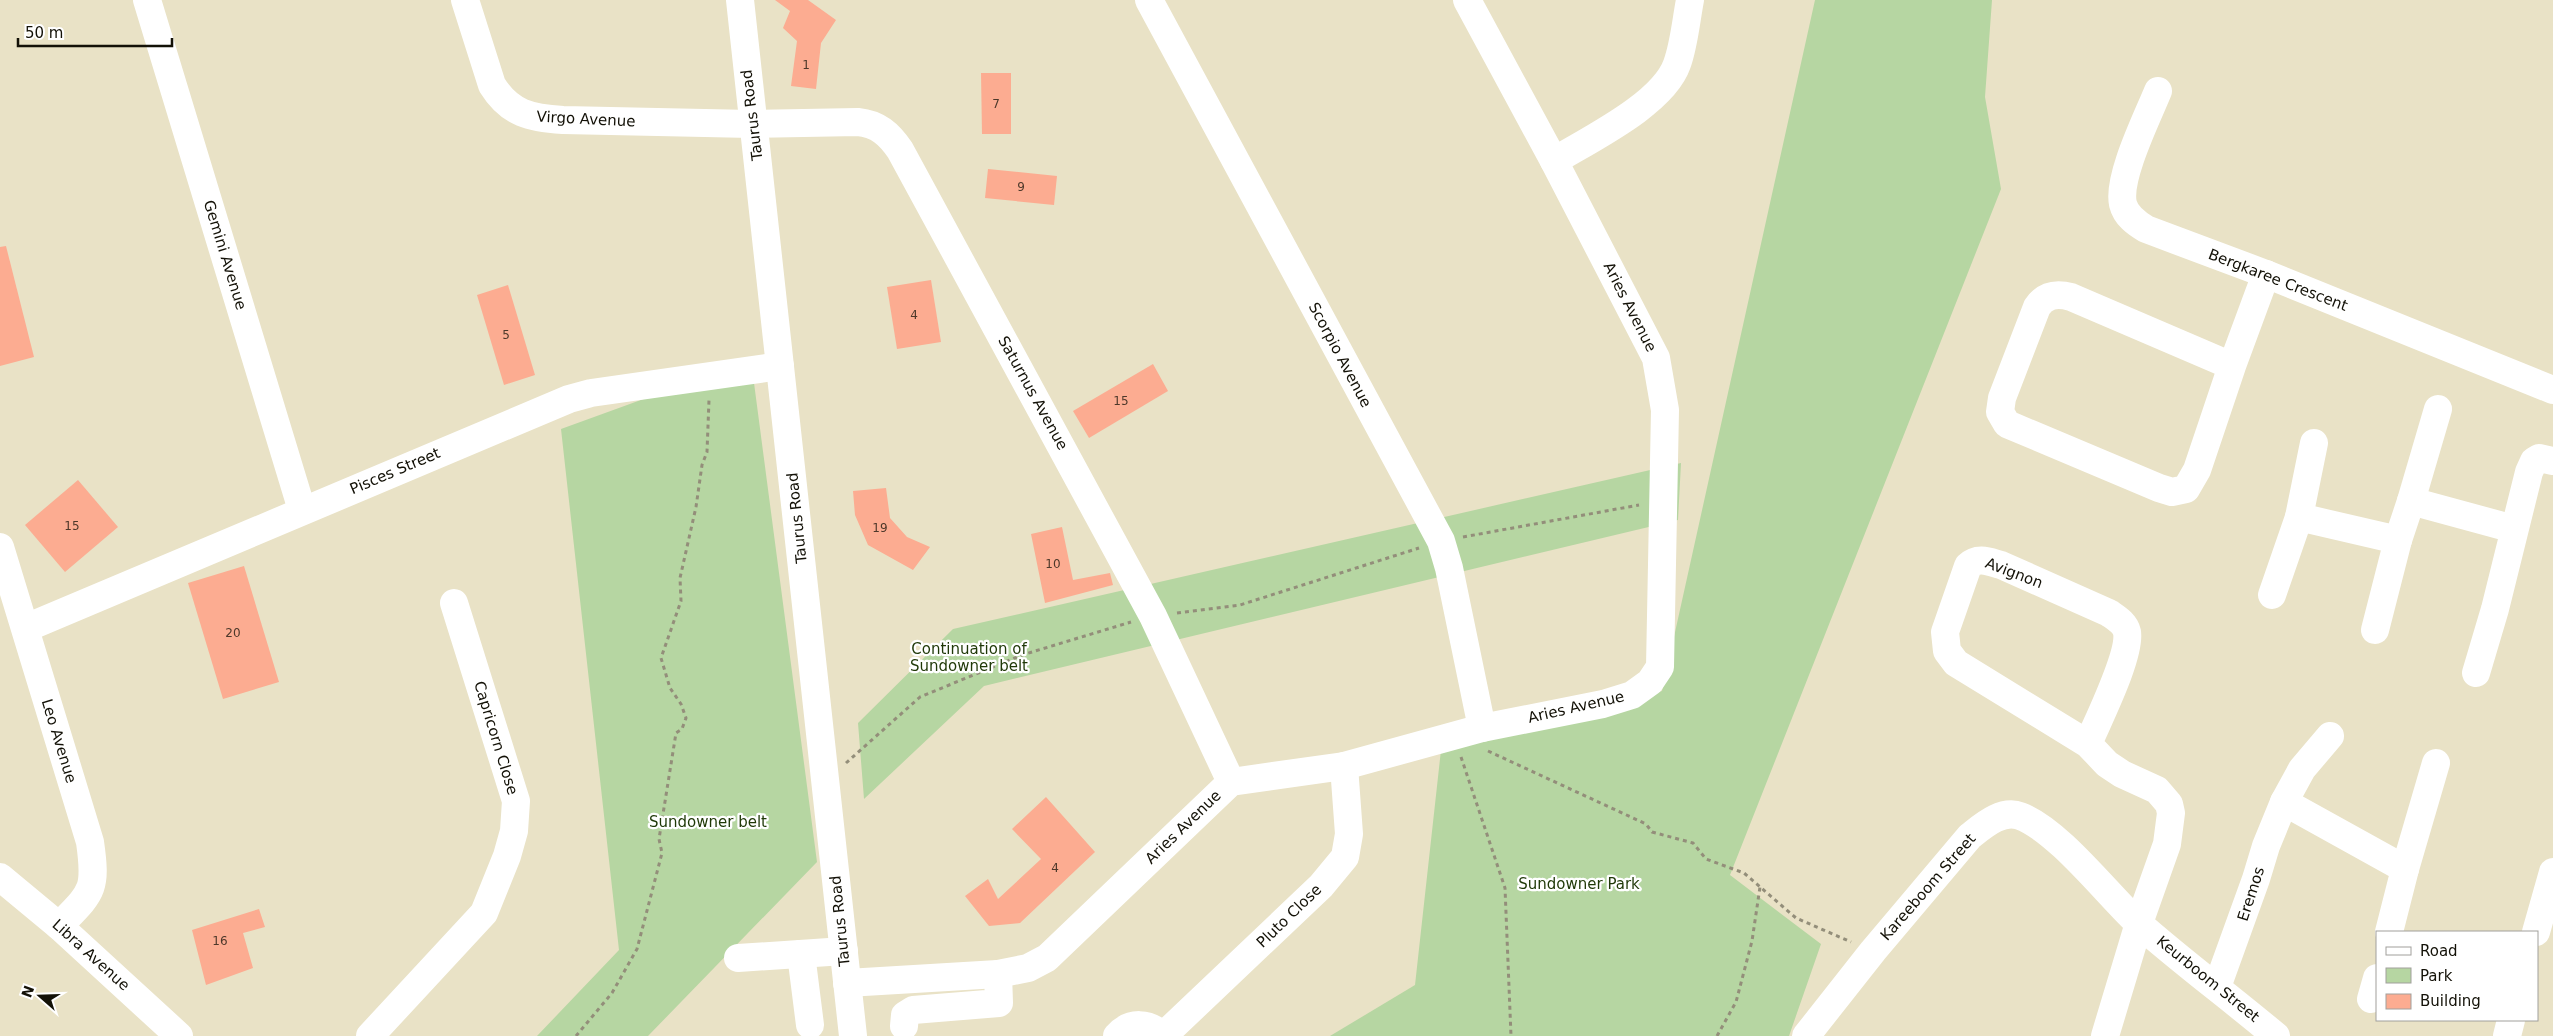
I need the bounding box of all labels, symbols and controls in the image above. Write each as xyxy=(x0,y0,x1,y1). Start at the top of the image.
scale bar xyxy=(18,15,171,47)
text: 50 m xyxy=(25,24,63,42)
house number: 1 xyxy=(802,58,810,72)
street label: Taurus Road xyxy=(738,69,767,162)
house number: 7 xyxy=(992,97,1000,111)
street label: Virgo Avenue xyxy=(536,107,636,131)
house number: 9 xyxy=(1017,180,1025,194)
street label: Gemini Avenue xyxy=(200,198,250,312)
street label: Bergkaree Crescent xyxy=(2206,245,2350,315)
street label: Aries Avenue xyxy=(1600,259,1660,355)
street label: Scorpio Avenue xyxy=(1305,299,1375,411)
house number: 4 xyxy=(910,308,918,322)
house number: 5 xyxy=(502,328,510,342)
street label: Saturnus Avenue xyxy=(994,333,1072,453)
house number: 15 xyxy=(1113,394,1129,408)
street label: Pisces Street xyxy=(347,444,443,498)
street label: Taurus Road xyxy=(783,472,811,565)
house number: 15 xyxy=(64,519,80,533)
house number: 19 xyxy=(872,521,888,535)
street label: Avignon xyxy=(1983,554,2045,592)
house number: 10 xyxy=(1045,557,1061,571)
house number: 20 xyxy=(225,626,241,640)
park label: Continuation of Sundowner belt xyxy=(910,640,1028,675)
street label: Capricorn Close xyxy=(470,679,522,797)
street label: Aries Avenue xyxy=(1526,687,1626,727)
street label: Leo Avenue xyxy=(38,697,80,785)
street label: Aries Avenue xyxy=(1141,786,1225,868)
park label: Sundowner belt xyxy=(649,813,767,831)
street label: Kareeboom Street xyxy=(1877,830,1979,944)
house number: 4 xyxy=(1051,861,1059,875)
street label: Eremos xyxy=(2234,864,2268,923)
street label: Taurus Road xyxy=(826,875,854,968)
park label: Sundowner Park xyxy=(1518,875,1640,893)
street label: Pluto Close xyxy=(1253,881,1325,951)
street label: Libra Avenue xyxy=(49,916,133,994)
legend xyxy=(2376,931,2538,1021)
street label: Keurboom Street xyxy=(2153,932,2263,1026)
house number: 16 xyxy=(212,934,228,948)
text: Road xyxy=(2420,942,2458,960)
text: Park xyxy=(2420,967,2453,985)
north arrow xyxy=(15,971,65,1021)
text: N xyxy=(18,983,37,1000)
text: Building xyxy=(2420,992,2481,1010)

